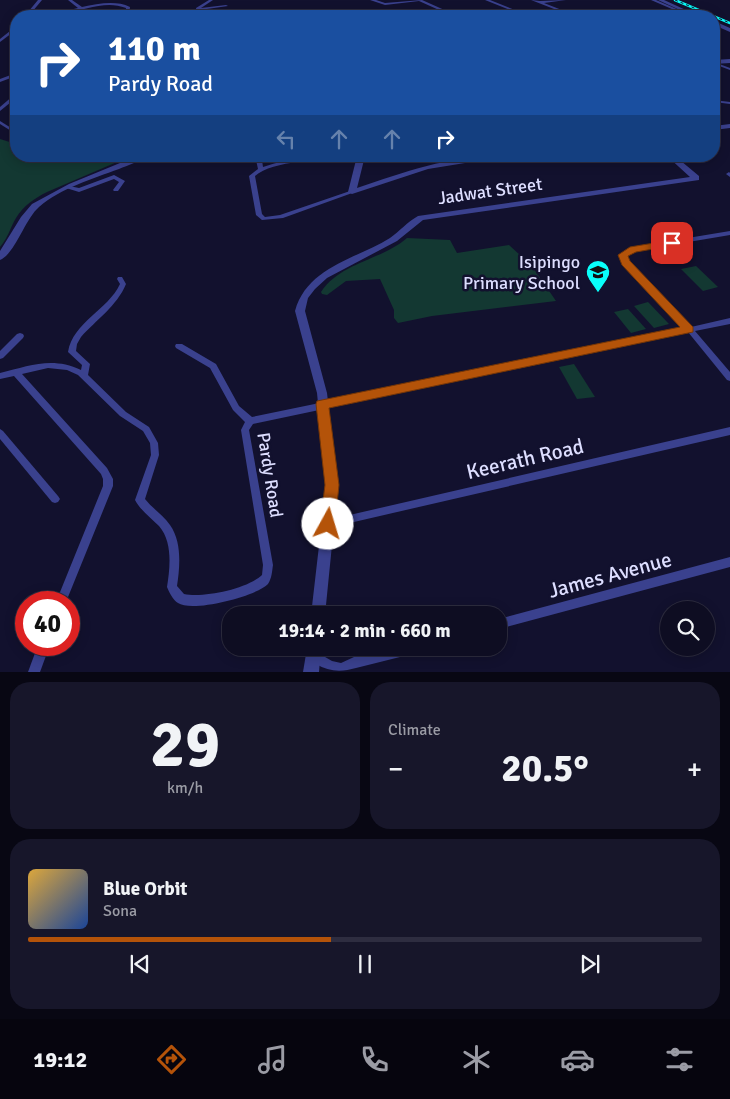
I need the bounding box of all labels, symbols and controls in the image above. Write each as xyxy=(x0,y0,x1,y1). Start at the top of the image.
text: 110 m xyxy=(108,27,201,70)
icon: right xyxy=(25,30,90,95)
text: Pardy Road xyxy=(108,70,213,97)
icon: left xyxy=(272,125,300,153)
icon: ahead xyxy=(325,125,353,153)
icon: ahead xyxy=(378,125,406,153)
icon: right xyxy=(431,125,459,153)
street label: Jadwat Street xyxy=(436,173,544,209)
pin xyxy=(651,222,693,264)
icon: arrive xyxy=(658,229,686,257)
place label: Isipingo Primary School xyxy=(463,251,580,294)
school or university icon: Isipingo Primary School xyxy=(585,259,611,293)
street label: Pardy Road xyxy=(252,431,288,519)
street label: Keerath Road xyxy=(464,433,586,485)
position arrow xyxy=(301,497,353,549)
street label: James Avenue xyxy=(546,546,674,604)
speed limit sign: 40 xyxy=(15,591,80,656)
map controls xyxy=(660,601,715,656)
button: search xyxy=(660,601,715,656)
text: 19:14 · 2 min · 660 m xyxy=(278,619,451,643)
text: 29 xyxy=(150,705,220,785)
text: Climate xyxy=(388,720,441,740)
text: 20.5° xyxy=(501,745,589,792)
text: − xyxy=(388,752,403,786)
text: + xyxy=(687,752,702,786)
text: km/h xyxy=(167,778,203,798)
text: Blue Orbit xyxy=(103,877,187,901)
text: Sona xyxy=(103,901,137,921)
icon: previous xyxy=(126,950,154,978)
icon: pause xyxy=(351,950,379,978)
icon: next xyxy=(576,950,604,978)
icon: directions xyxy=(154,1042,189,1077)
icon: music xyxy=(255,1042,290,1077)
icon: phone xyxy=(357,1042,392,1077)
icon: climate xyxy=(459,1042,494,1077)
icon: car xyxy=(560,1042,595,1077)
icon: filters xyxy=(662,1042,697,1077)
text: 19:12 xyxy=(33,1046,87,1073)

